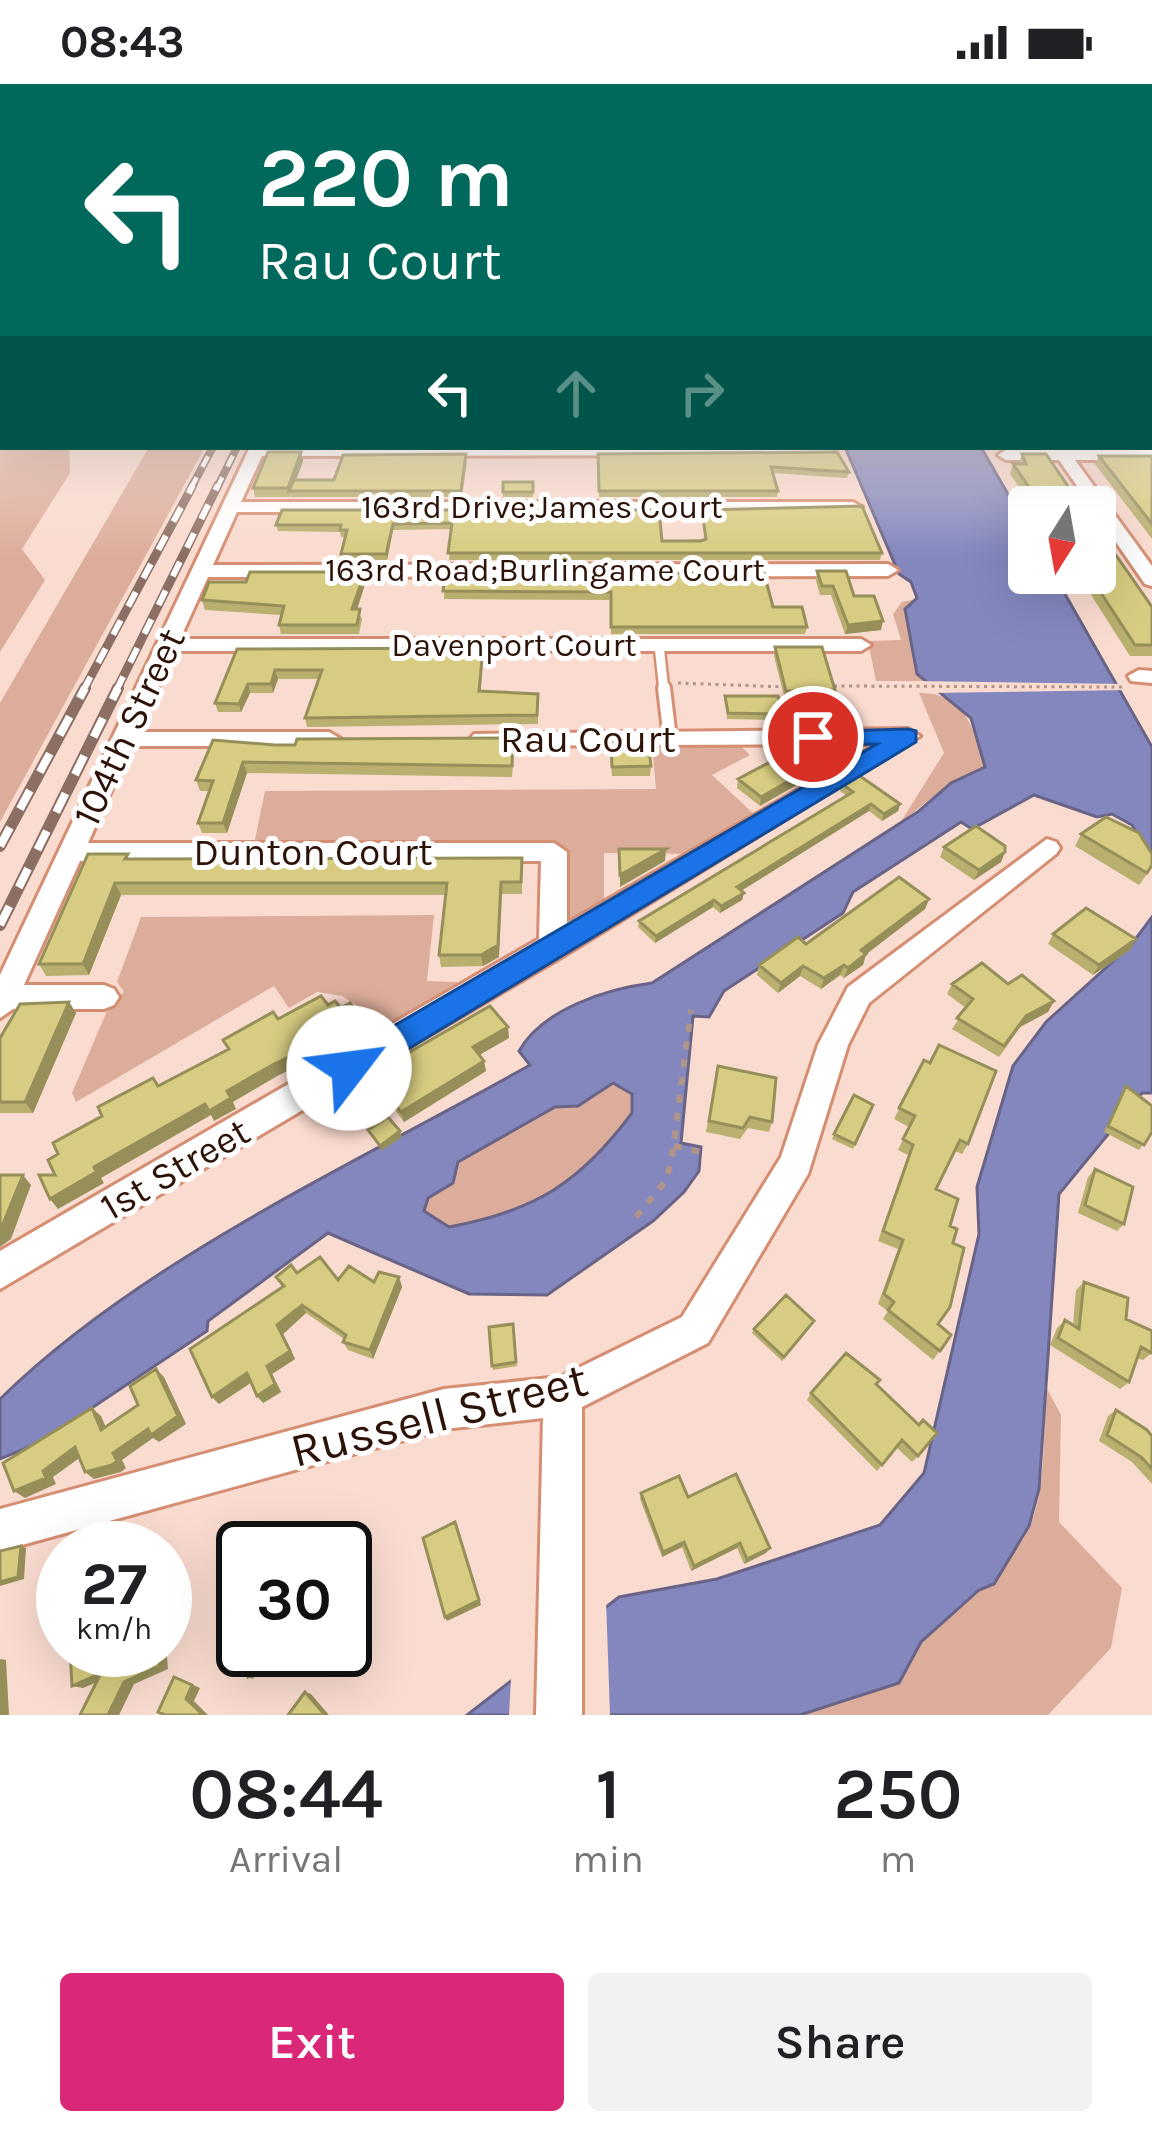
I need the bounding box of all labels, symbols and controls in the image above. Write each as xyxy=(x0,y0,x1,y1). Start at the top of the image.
text: 08:43 xyxy=(60,16,184,68)
text: 220 m xyxy=(258,129,514,227)
icon: left xyxy=(60,132,216,288)
text: Rau Court xyxy=(258,229,501,293)
icon: left xyxy=(417,360,483,426)
icon: ahead xyxy=(543,360,609,426)
icon: right xyxy=(669,360,735,426)
north arrow xyxy=(1008,486,1116,594)
map controls xyxy=(1008,486,1116,594)
street label: 163rd Drive;James Court xyxy=(361,488,723,526)
street label: 163rd Road;Burlingame Court xyxy=(325,551,765,589)
street label: 104th Street xyxy=(63,621,195,833)
street label: Davenport Court xyxy=(391,626,637,664)
pin xyxy=(762,686,864,788)
icon: arrive xyxy=(780,704,846,770)
street label: Rau Court xyxy=(500,716,676,762)
street label: Dunton Court xyxy=(193,829,433,875)
position arrow xyxy=(286,1005,412,1131)
street label: 1st Street xyxy=(92,1108,258,1230)
street label: Russell Street xyxy=(285,1351,593,1479)
speed limit sign: 30 xyxy=(216,1521,372,1677)
text: 27 xyxy=(81,1549,147,1619)
text: km/h xyxy=(76,1611,152,1647)
text: 08:44 xyxy=(189,1752,383,1836)
text: 1 xyxy=(596,1752,621,1836)
text: 250 xyxy=(833,1752,963,1836)
text: Arrival xyxy=(229,1836,343,1882)
text: min xyxy=(572,1836,644,1882)
text: m xyxy=(880,1836,916,1882)
button: Exit xyxy=(60,1973,564,2111)
button: Share xyxy=(588,1973,1092,2111)

